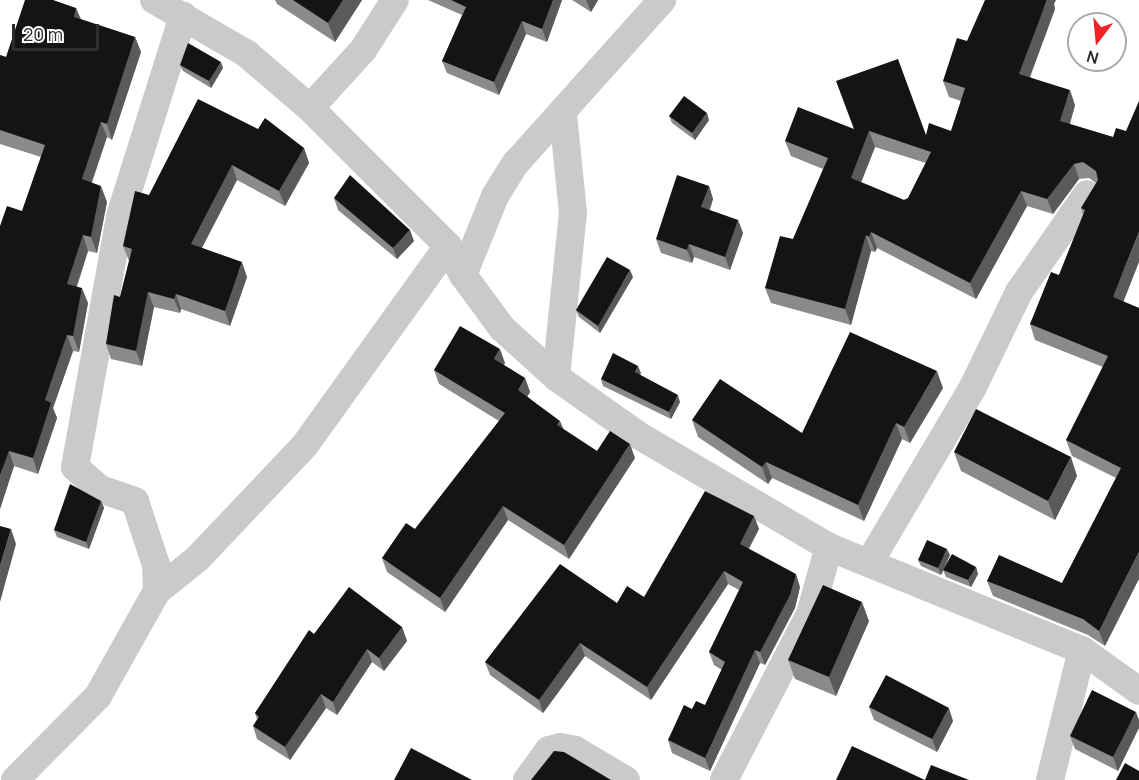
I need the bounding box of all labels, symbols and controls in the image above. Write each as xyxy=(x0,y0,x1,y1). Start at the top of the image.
scale bar xyxy=(15,12,102,50)
north arrow xyxy=(1067,12,1127,72)
text: 20 m xyxy=(23,22,63,46)
text: N xyxy=(1084,45,1101,70)

